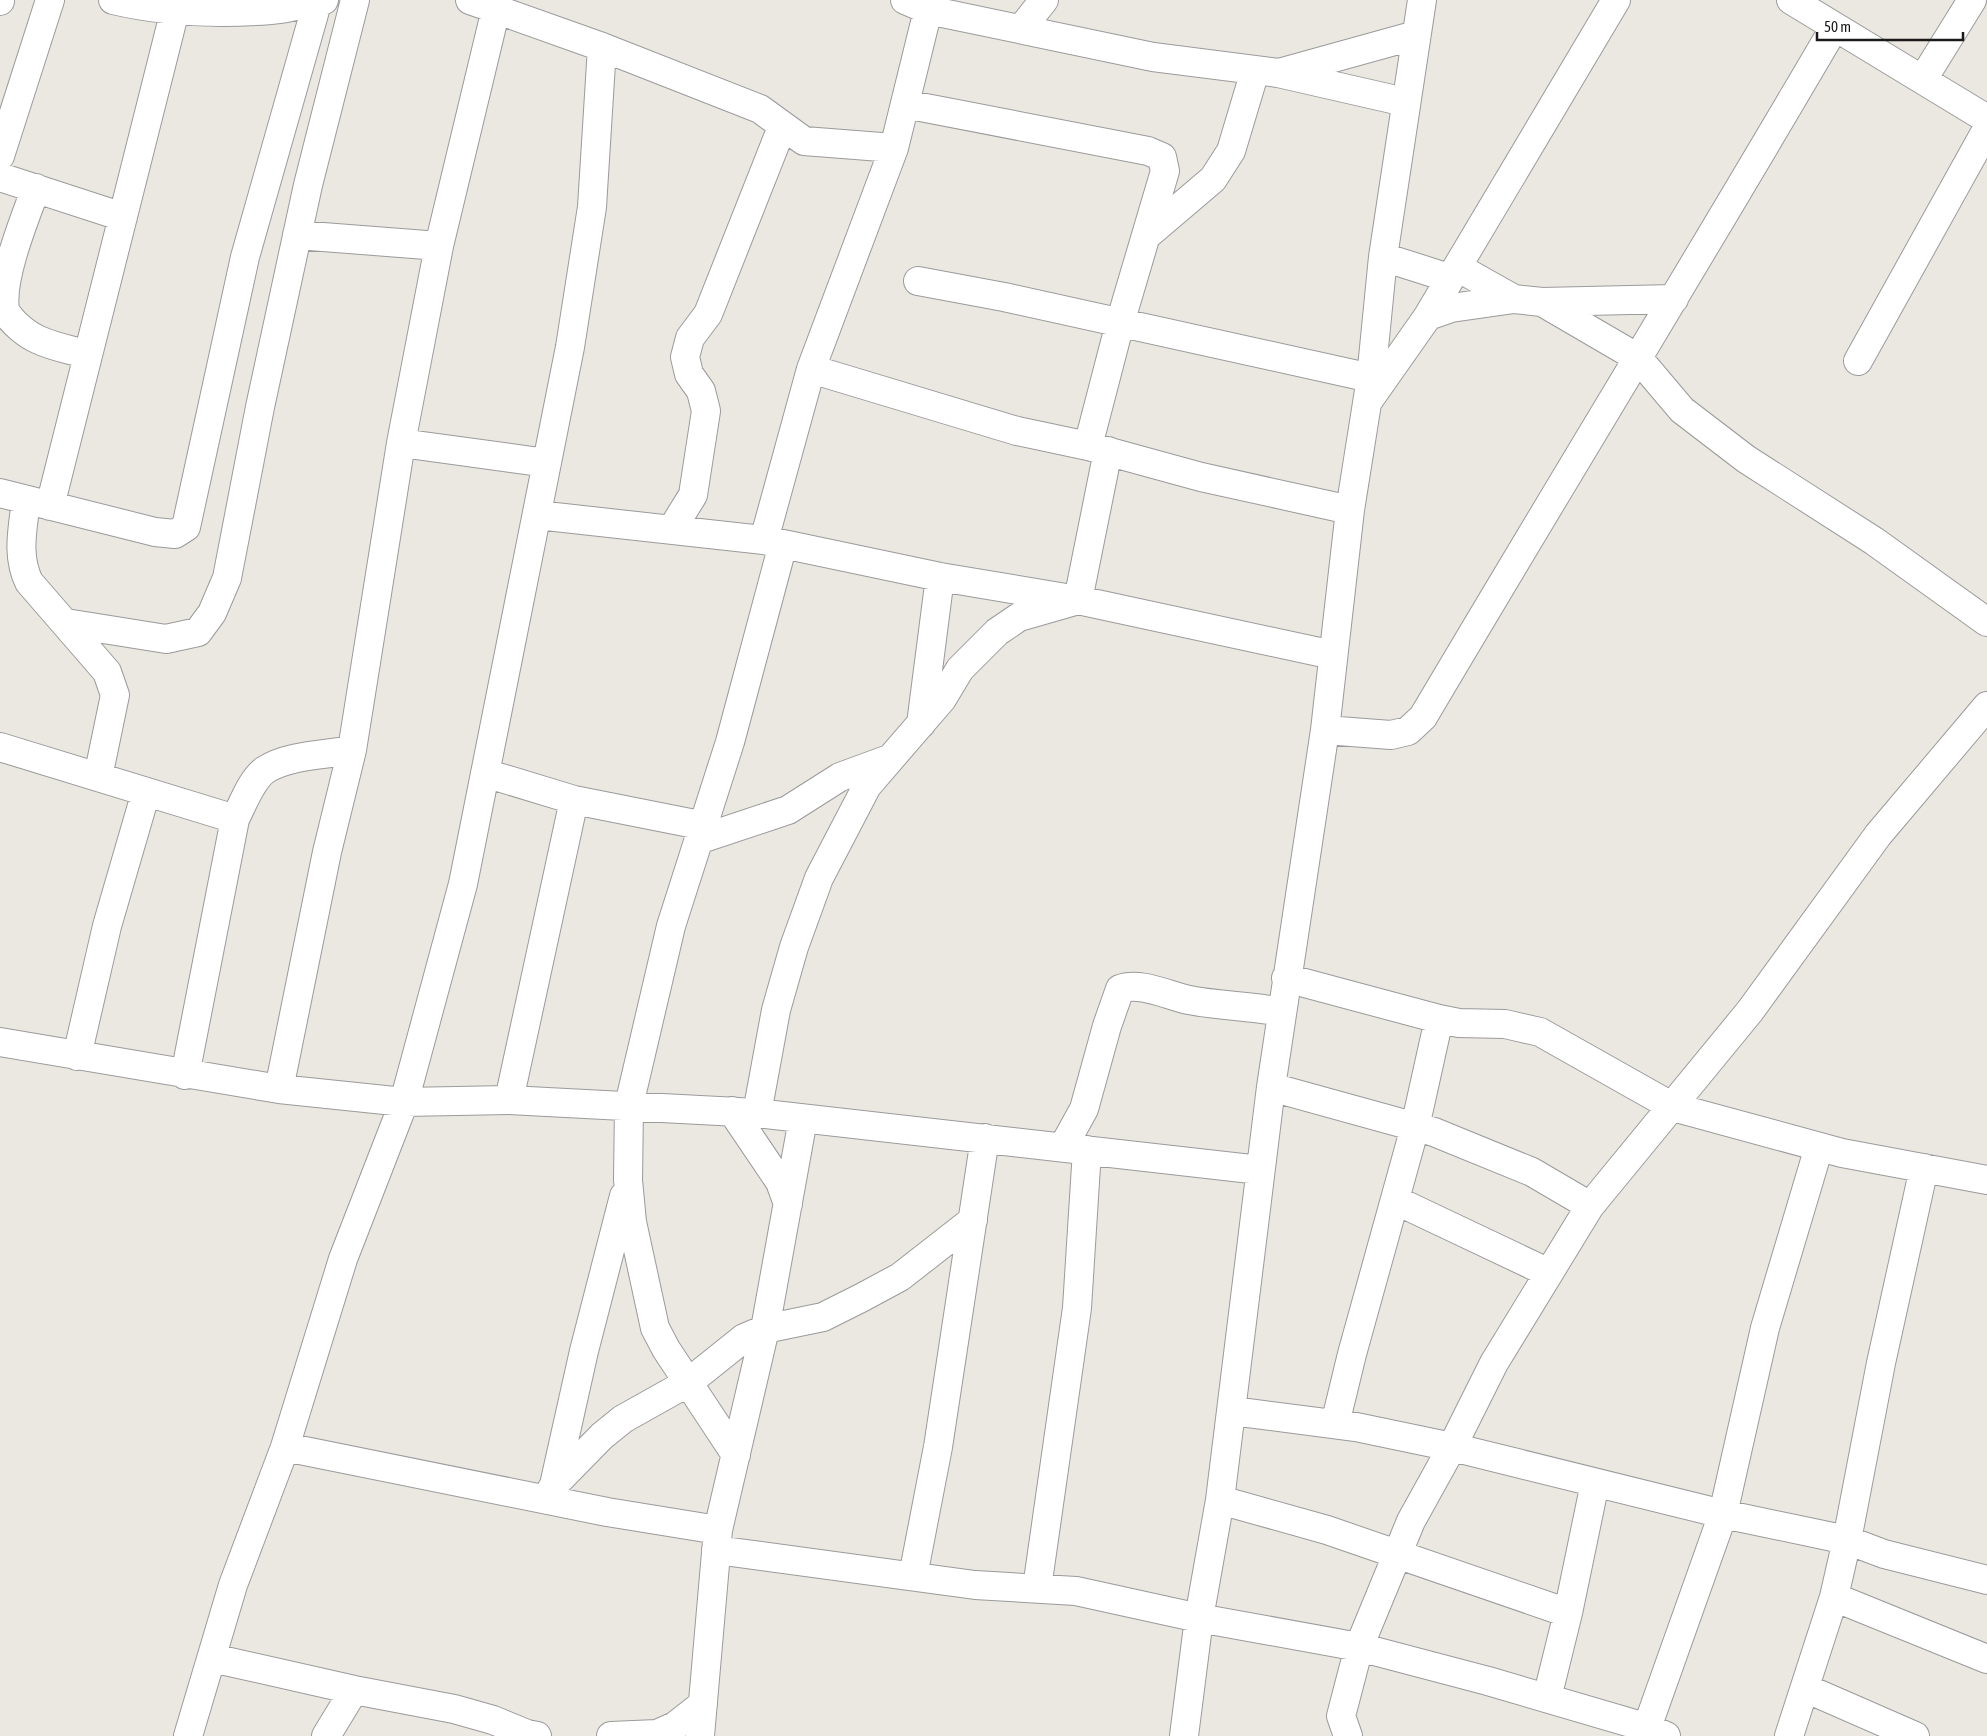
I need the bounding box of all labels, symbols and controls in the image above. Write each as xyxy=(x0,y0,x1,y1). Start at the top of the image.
scale bar xyxy=(1817,10,1963,42)
text: 50 m xyxy=(1824,18,1851,35)

